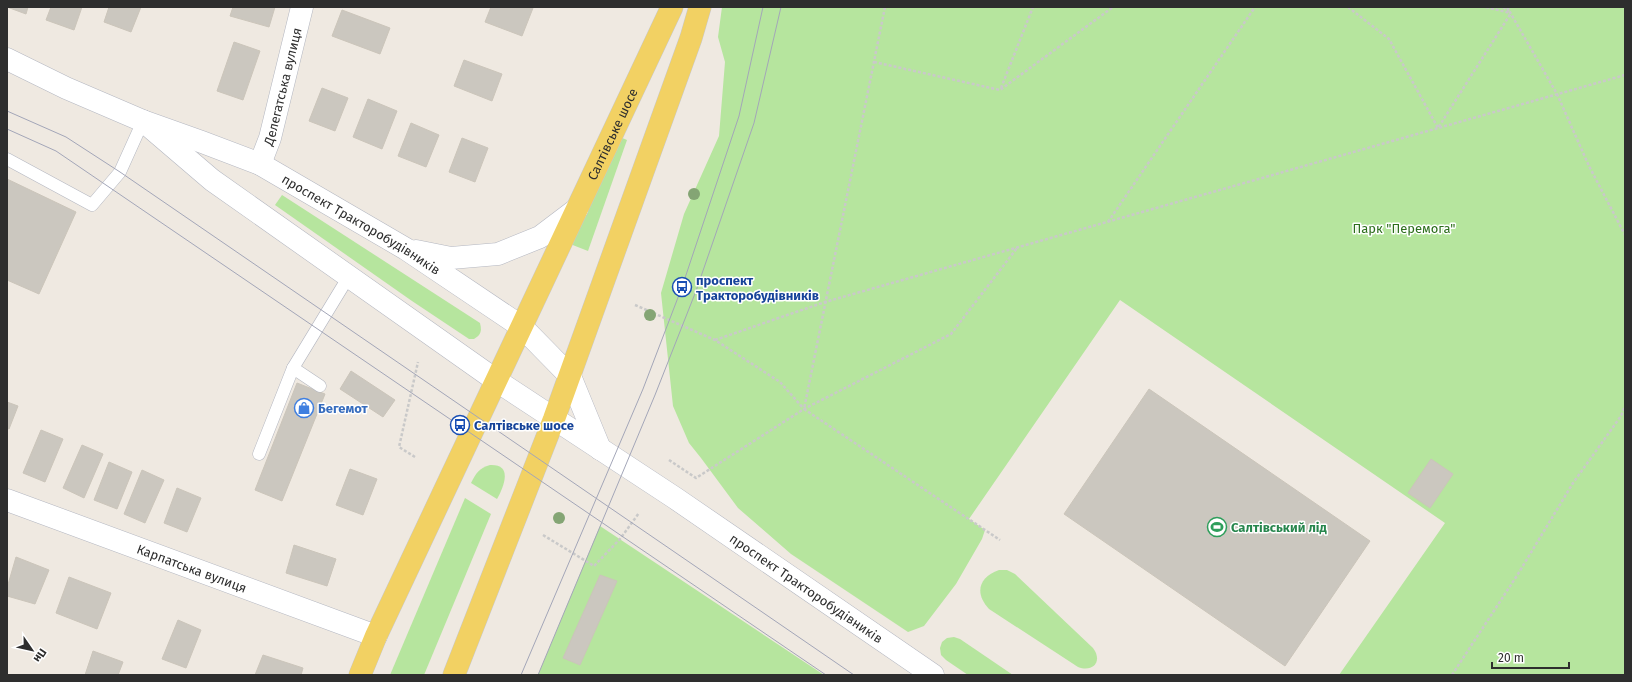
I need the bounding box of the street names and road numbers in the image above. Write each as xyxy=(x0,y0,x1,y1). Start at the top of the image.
street label: Делегатська вулиця xyxy=(260,26,304,148)
street label: Салтівське шосе xyxy=(584,86,640,182)
street label: проспект Тракторобудівників xyxy=(279,171,443,277)
street label: проспект Тракторобудівників xyxy=(727,531,886,646)
street label: Карпатська вулиця xyxy=(135,541,249,595)

